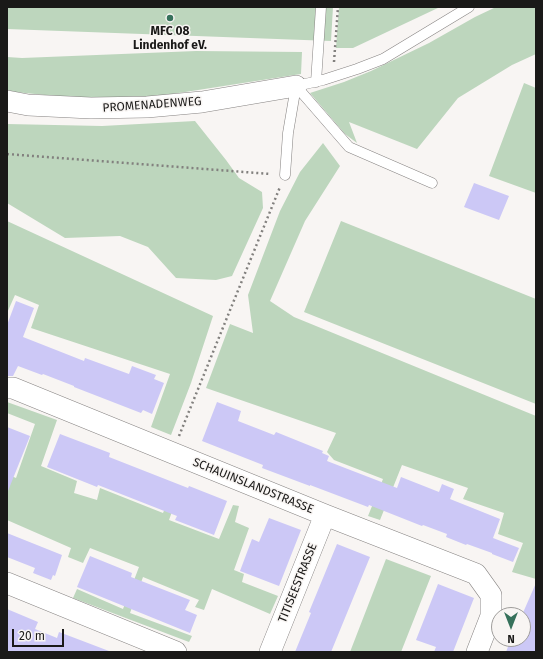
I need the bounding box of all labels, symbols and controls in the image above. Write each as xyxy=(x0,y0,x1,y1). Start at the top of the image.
marker: MFC 08 Lindenhof eV. xyxy=(165,13,175,23)
place label: MFC 08 Lindenhof eV. xyxy=(133,25,207,53)
street label: PROMENADENWEG xyxy=(102,94,202,116)
street label: SCHAUINSLANDSTRASSE xyxy=(190,455,316,517)
street label: TITISEESTRASSE xyxy=(275,541,321,625)
north arrow xyxy=(491,607,531,647)
scale bar xyxy=(14,621,66,647)
text: 20 m xyxy=(19,629,45,643)
text: N xyxy=(507,632,515,645)

